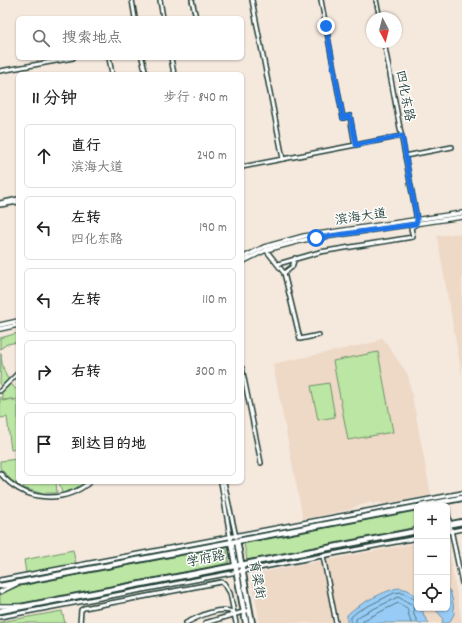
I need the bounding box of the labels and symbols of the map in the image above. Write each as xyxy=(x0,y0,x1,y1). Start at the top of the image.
north arrow xyxy=(366,12,402,48)
route end xyxy=(317,17,335,35)
street label: 四化东路 xyxy=(390,69,418,123)
street label: 滨海大道 xyxy=(334,205,388,231)
route start xyxy=(307,229,325,247)
street label: 学府路 xyxy=(185,547,227,573)
street label: 育梁街 xyxy=(243,559,269,601)

